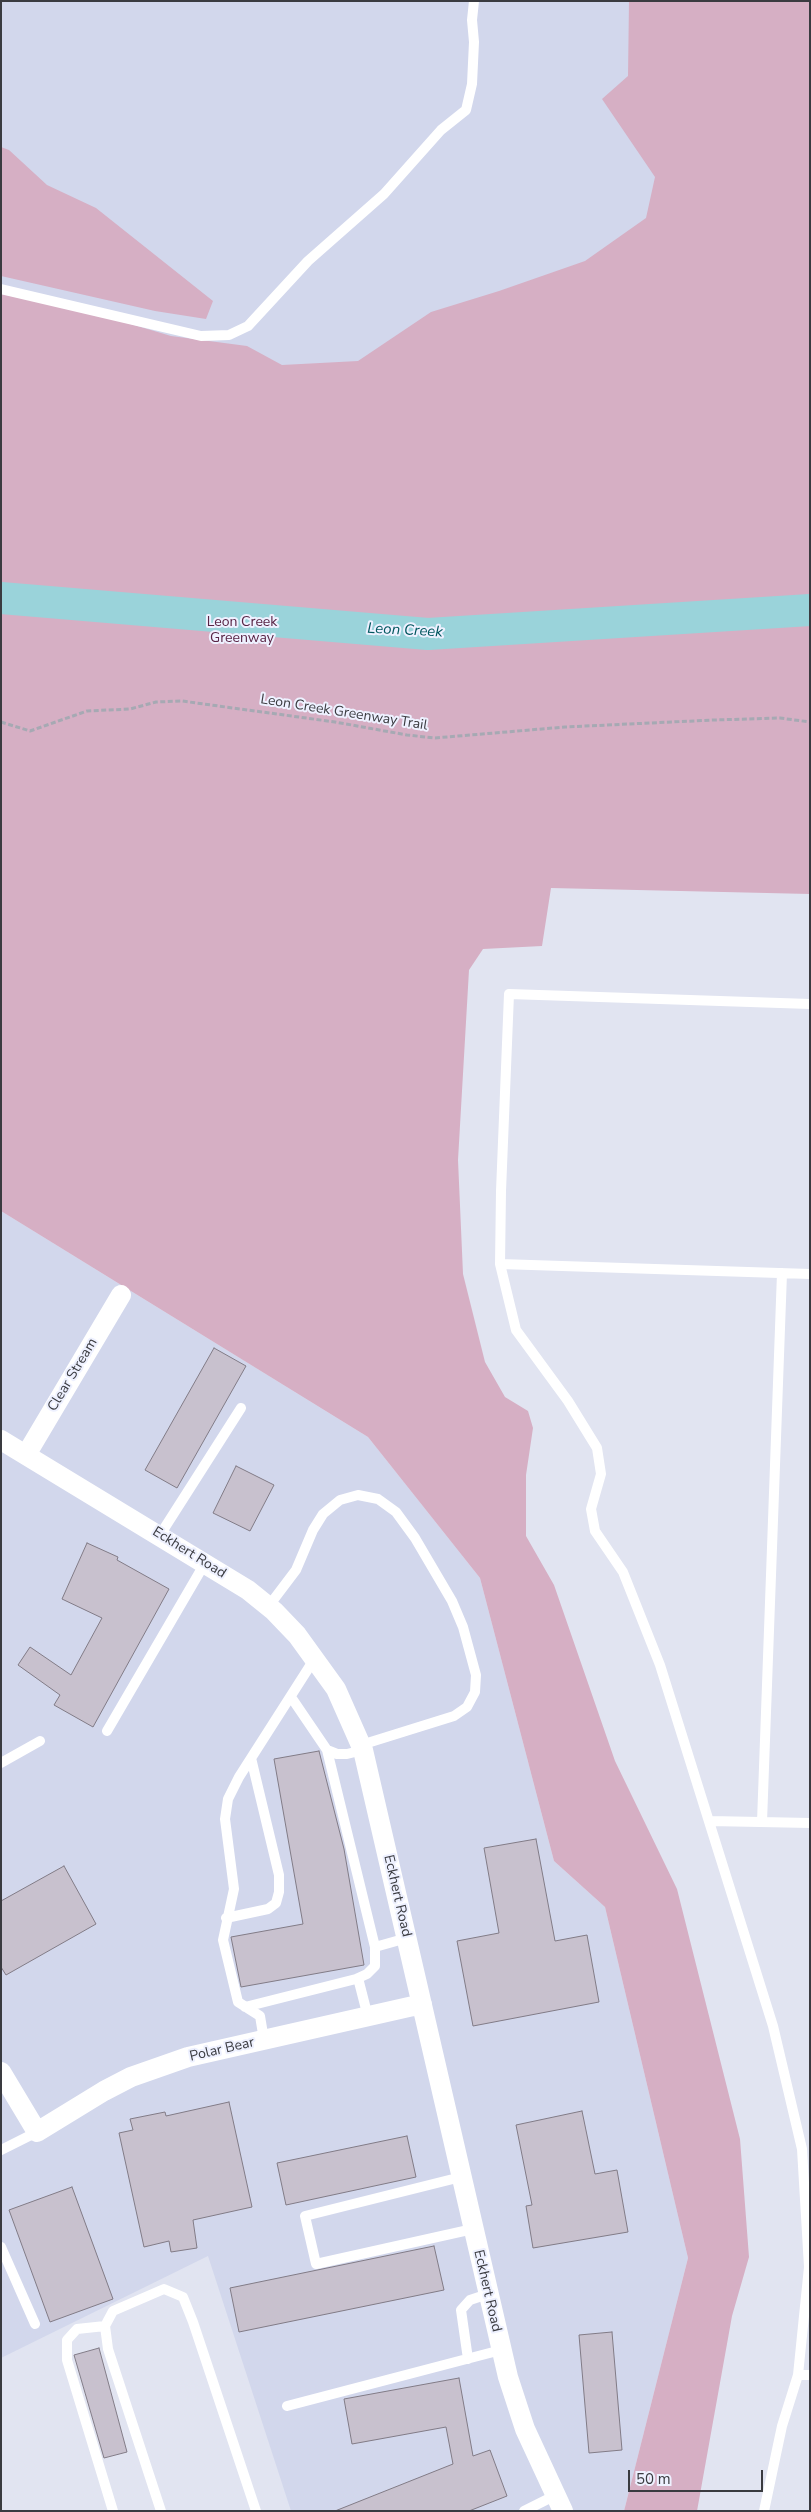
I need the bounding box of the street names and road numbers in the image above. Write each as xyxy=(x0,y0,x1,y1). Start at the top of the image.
street label: Leon Creek Greenway Trail xyxy=(259,691,429,735)
street label: Clear Stream xyxy=(45,1335,101,1415)
street label: Eckhert Road xyxy=(149,1524,229,1582)
street label: Eckhert Road xyxy=(379,1853,415,1939)
street label: Polar Bear xyxy=(188,2034,256,2066)
street label: Eckhert Road xyxy=(469,2248,505,2334)

